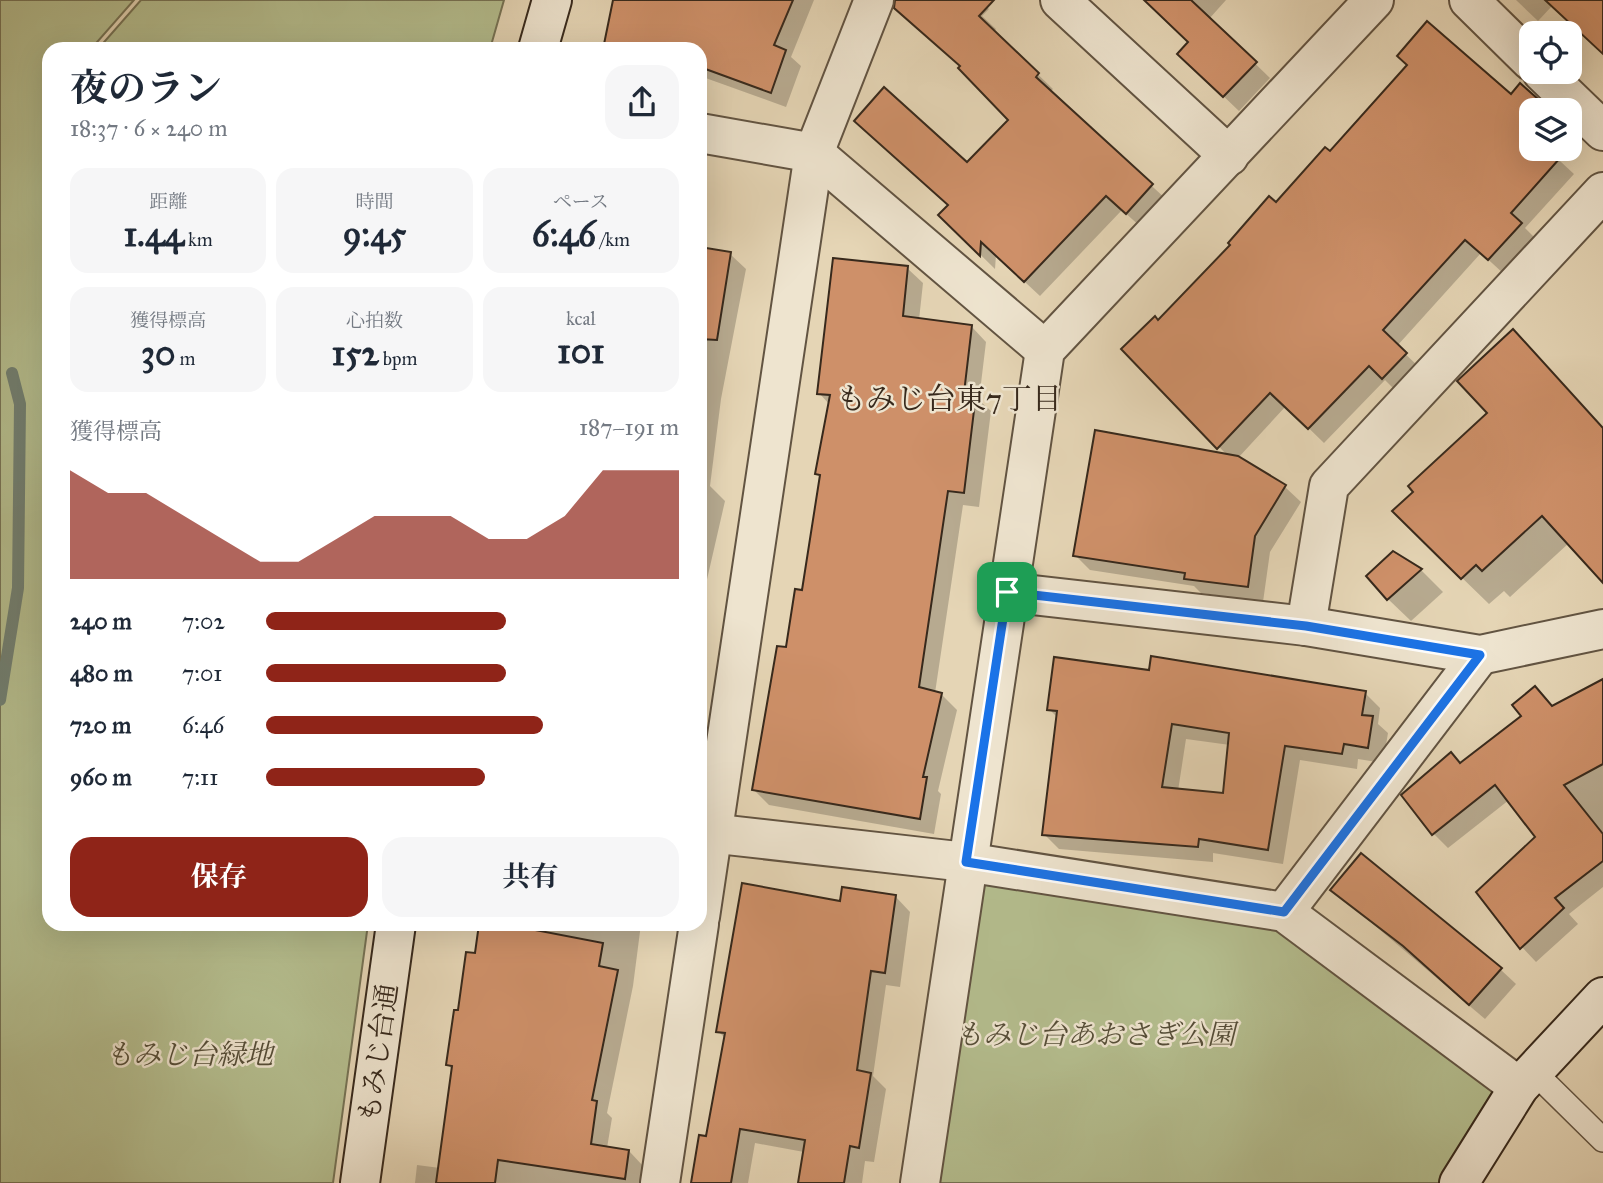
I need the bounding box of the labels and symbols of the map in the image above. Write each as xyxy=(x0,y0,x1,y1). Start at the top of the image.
district label: もみじ台東7丁目 xyxy=(836,381,1062,417)
pin xyxy=(977,562,1037,622)
street label: もみじ台通 xyxy=(351,981,405,1125)
park label: もみじ台あおさぎ公園 xyxy=(955,1017,1239,1052)
park label: もみじ台緑地 xyxy=(105,1037,276,1072)

